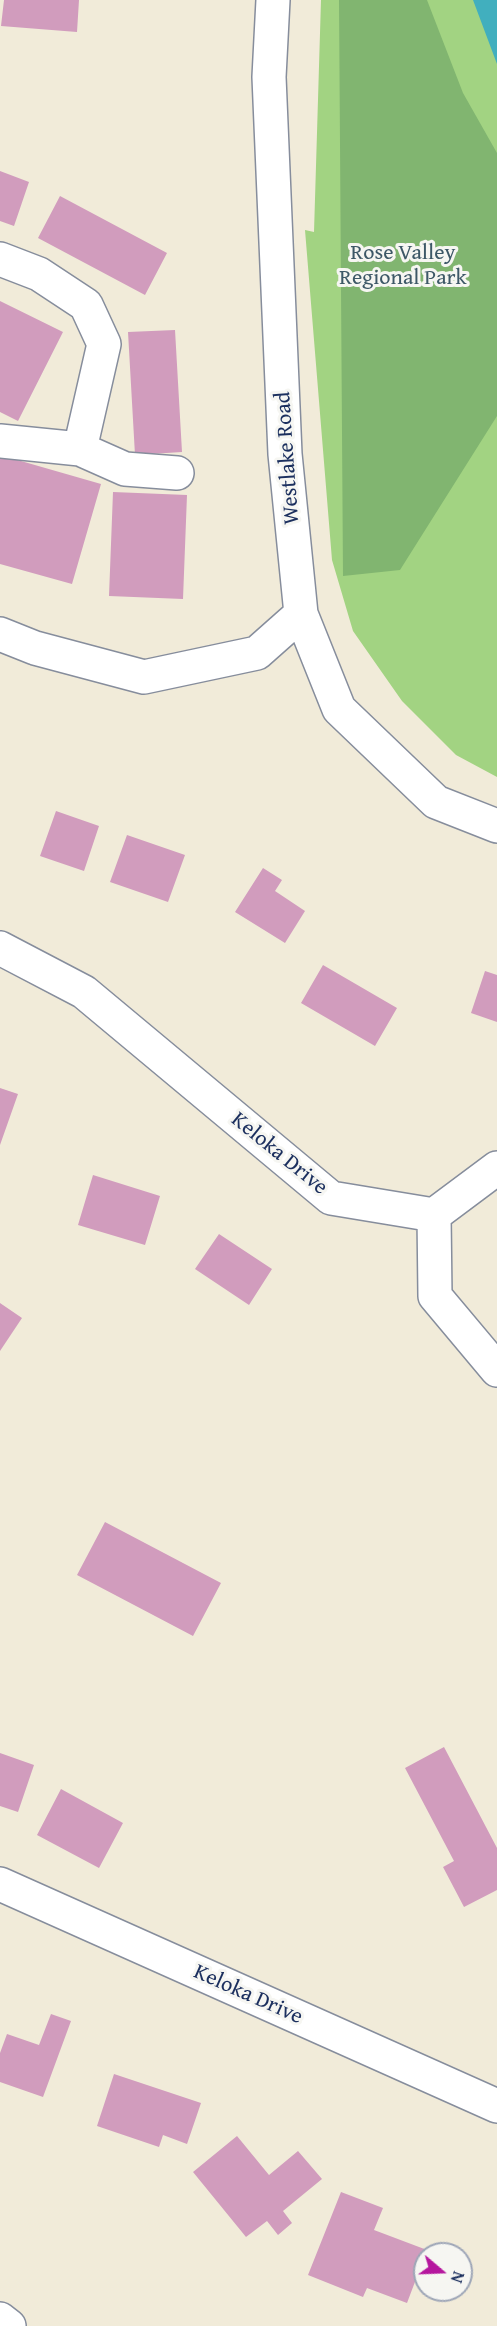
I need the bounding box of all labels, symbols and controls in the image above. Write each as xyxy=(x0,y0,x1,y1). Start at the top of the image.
park label: Rose Valley Regional Park xyxy=(339,240,467,292)
street label: Westlake Road xyxy=(270,391,306,525)
street label: Keloka Drive xyxy=(225,1107,333,1201)
street label: Keloka Drive xyxy=(189,1959,307,2031)
north arrow xyxy=(413,2242,473,2302)
text: N xyxy=(445,2268,471,2286)

